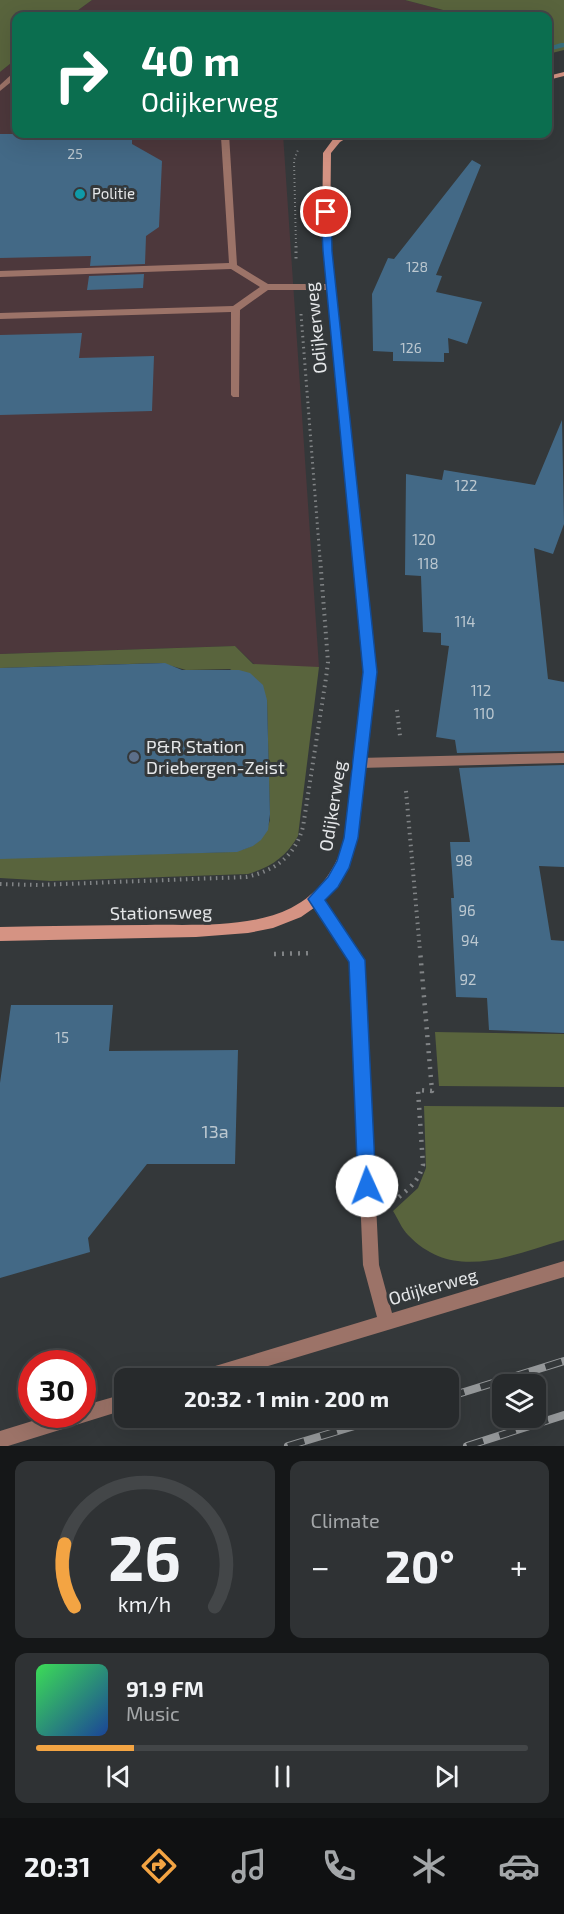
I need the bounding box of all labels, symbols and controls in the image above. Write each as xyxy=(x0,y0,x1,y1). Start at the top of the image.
text: 40 m xyxy=(141,34,240,84)
icon: right xyxy=(42,36,120,114)
text: Odijkerweg xyxy=(141,85,278,117)
house number: 25 xyxy=(67,145,83,162)
place label: Politie xyxy=(92,184,135,202)
pin xyxy=(300,186,351,237)
marker: Politie xyxy=(73,187,87,201)
icon: arrive xyxy=(309,195,342,228)
house number: 128 xyxy=(406,258,428,275)
street label: Odijkerweg xyxy=(299,281,331,375)
house number: 126 xyxy=(400,339,422,356)
house number: 122 xyxy=(455,476,477,494)
house number: 120 xyxy=(412,530,436,548)
house number: 118 xyxy=(417,554,439,572)
house number: 114 xyxy=(454,612,476,630)
house number: 112 xyxy=(471,681,491,699)
house number: 110 xyxy=(474,704,495,722)
place label: P&R Station Driebergen-Zeist xyxy=(146,735,285,778)
marker: P&R Station Driebergen-Zeist xyxy=(127,750,141,764)
street label: Odijkerweg xyxy=(314,759,350,853)
house number: 98 xyxy=(455,851,473,869)
street label: Stationsweg xyxy=(110,900,212,924)
house number: 96 xyxy=(458,901,476,919)
house number: 94 xyxy=(461,931,479,949)
house number: 92 xyxy=(459,970,477,988)
house number: 15 xyxy=(55,1028,69,1046)
house number: 13a xyxy=(201,1120,229,1142)
position arrow xyxy=(335,1154,399,1218)
street label: Odijkerweg xyxy=(386,1263,480,1309)
speed limit sign: 30 xyxy=(18,1350,96,1428)
map controls xyxy=(492,1374,546,1428)
button: layers xyxy=(492,1374,546,1428)
text: 20:32 · 1 min · 200 m xyxy=(184,1385,389,1411)
text: Climate xyxy=(311,1508,380,1532)
text: 26 xyxy=(108,1519,181,1594)
text: 20° xyxy=(385,1538,455,1592)
text: − xyxy=(311,1546,330,1586)
text: + xyxy=(510,1546,528,1586)
text: km/h xyxy=(118,1591,171,1616)
text: 91.9 FM xyxy=(126,1675,204,1701)
text: Music xyxy=(126,1701,180,1725)
icon: previous xyxy=(102,1760,135,1793)
icon: pause xyxy=(266,1760,299,1793)
icon: next xyxy=(430,1760,463,1793)
icon: directions xyxy=(138,1845,180,1887)
icon: music xyxy=(228,1845,270,1887)
icon: phone xyxy=(318,1845,360,1887)
icon: climate xyxy=(408,1845,450,1887)
icon: car xyxy=(498,1845,540,1887)
text: 20:31 xyxy=(24,1850,91,1882)

